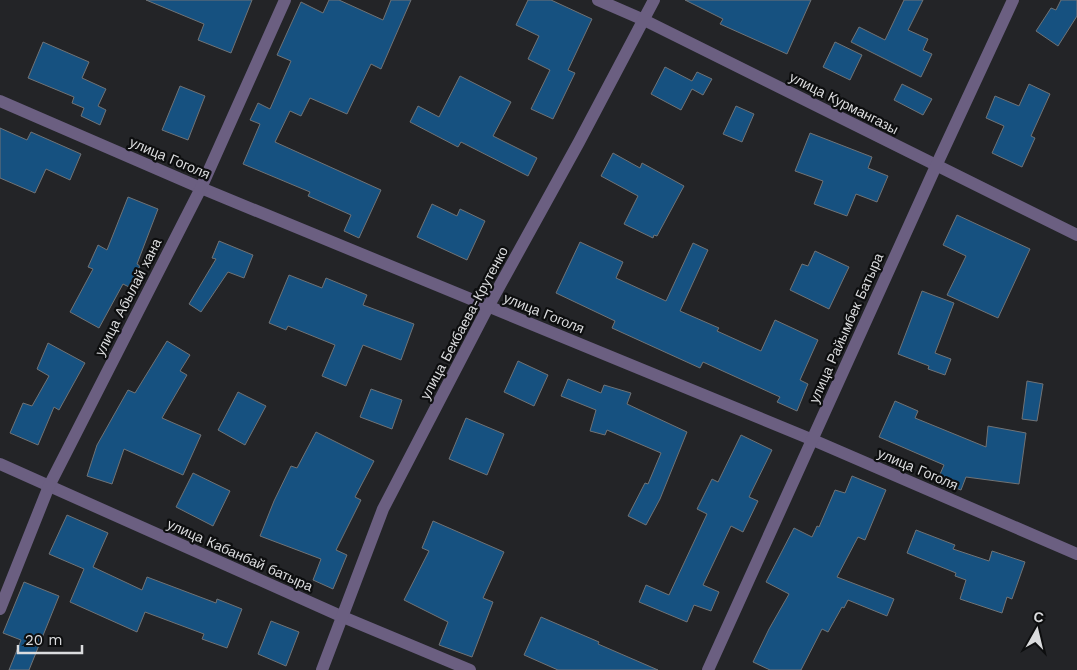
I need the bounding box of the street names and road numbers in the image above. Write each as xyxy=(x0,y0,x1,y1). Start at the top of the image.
street label: улица Курмангазы xyxy=(787,69,901,137)
street label: улица Гоголя xyxy=(127,134,213,182)
street label: улица Абылай хана xyxy=(92,236,165,358)
street label: улица Бекбаева-Крутенко xyxy=(417,244,511,402)
street label: улица Райымбек Батыра xyxy=(806,250,886,405)
street label: улица Гоголя xyxy=(501,290,587,336)
street label: улица Гоголя xyxy=(875,445,961,493)
street label: улица Кабанбай батыра xyxy=(165,516,315,594)

